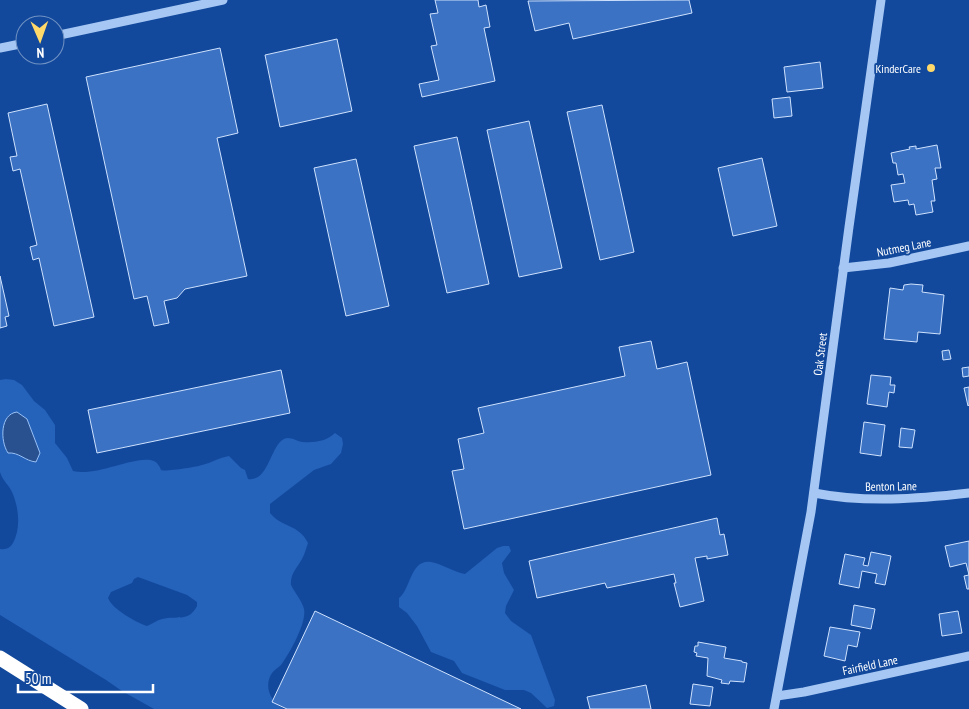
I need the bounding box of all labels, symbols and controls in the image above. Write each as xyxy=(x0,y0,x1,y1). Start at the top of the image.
north arrow xyxy=(15,15,65,65)
text: N xyxy=(36,44,45,62)
place label: KinderCare xyxy=(875,61,921,76)
marker: KinderCare xyxy=(925,62,937,74)
street label: Nutmeg Lane xyxy=(875,234,933,260)
street label: Oak Street xyxy=(810,331,830,376)
street label: Benton Lane xyxy=(865,478,917,494)
street label: Fairfield Lane xyxy=(841,652,899,678)
scale bar xyxy=(18,662,152,694)
text: 50 m xyxy=(25,669,51,688)

